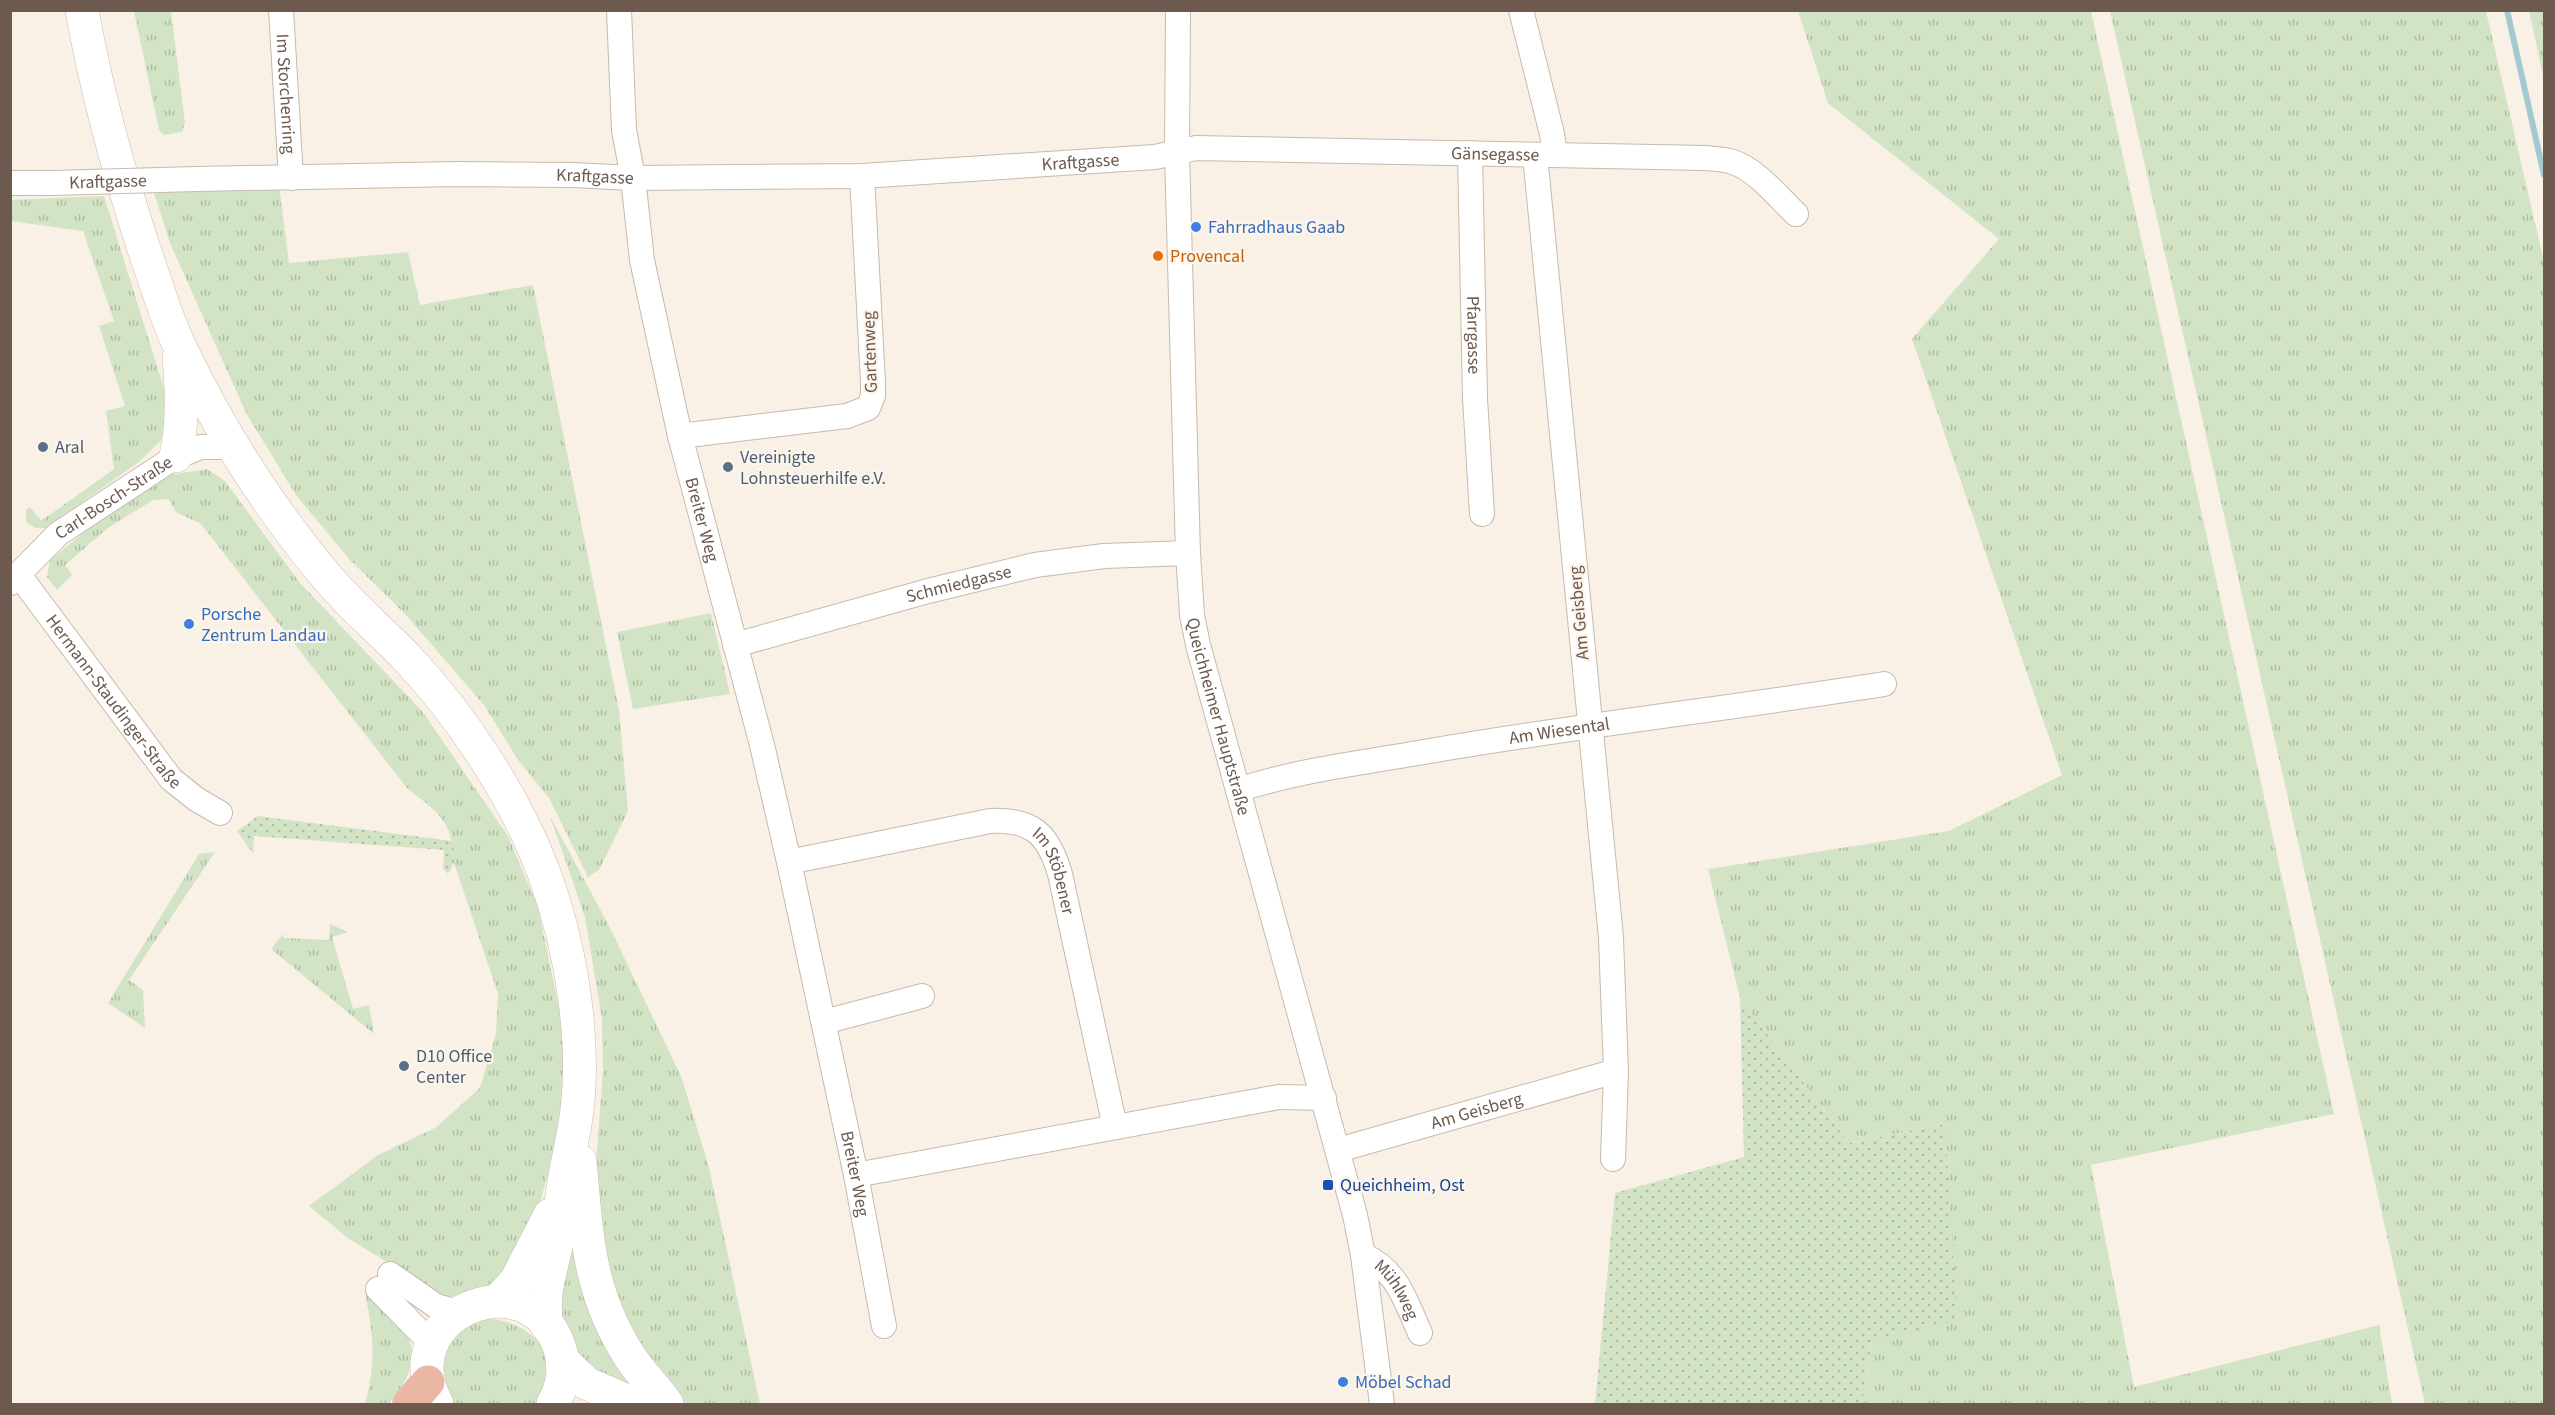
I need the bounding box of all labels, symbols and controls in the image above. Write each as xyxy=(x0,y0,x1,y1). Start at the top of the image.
street label: Im Storchenring xyxy=(270,33,302,155)
street label: Gänsegasse xyxy=(1451,141,1540,167)
street label: Kraftgasse xyxy=(1041,147,1120,177)
street label: Kraftgasse xyxy=(556,162,634,191)
street label: Kraftgasse xyxy=(69,168,147,195)
place label: Fahrradhaus Gaab xyxy=(1208,215,1345,240)
marker: Fahrradhaus Gaab xyxy=(1189,220,1203,234)
place label: Provencal xyxy=(1170,244,1245,269)
marker: Provencal xyxy=(1151,249,1165,263)
street label: Pfarrgasse xyxy=(1460,296,1487,374)
street label: Gartenweg xyxy=(856,311,884,393)
place label: Aral xyxy=(55,435,84,460)
marker: Aral xyxy=(36,440,50,454)
place label: Vereinigte Lohnsteuerhilfe e.V. xyxy=(740,445,886,491)
street label: Carl-Bosch-Straße xyxy=(50,450,177,545)
marker: Vereinigte Lohnsteuerhilfe e.V. xyxy=(721,460,735,474)
street label: Breiter Weg xyxy=(679,475,725,565)
street label: Schmiedgasse xyxy=(903,559,1014,609)
street label: Am Geisberg xyxy=(1562,565,1596,661)
place label: Porsche Zentrum Landau xyxy=(201,602,326,648)
street label: Hermann-Staudinger-Straße xyxy=(40,609,187,795)
street label: Queichheimer Hauptstraße xyxy=(1180,615,1257,818)
marker: Porsche Zentrum Landau xyxy=(182,617,196,631)
street label: Am Wiesental xyxy=(1507,711,1611,750)
street label: Im Stöbener xyxy=(1027,821,1081,917)
place label: D10 Office Center xyxy=(416,1044,492,1090)
marker: D10 Office Center xyxy=(397,1059,411,1073)
street label: Am Geisberg xyxy=(1428,1086,1525,1136)
street label: Breiter Weg xyxy=(834,1129,876,1219)
place label: Queichheim, Ost xyxy=(1340,1173,1464,1198)
marker: Queichheim, Ost xyxy=(1321,1178,1335,1192)
street label: Mühlweg xyxy=(1369,1253,1425,1324)
place label: Möbel Schad xyxy=(1355,1370,1452,1395)
marker: Möbel Schad xyxy=(1336,1375,1350,1389)

